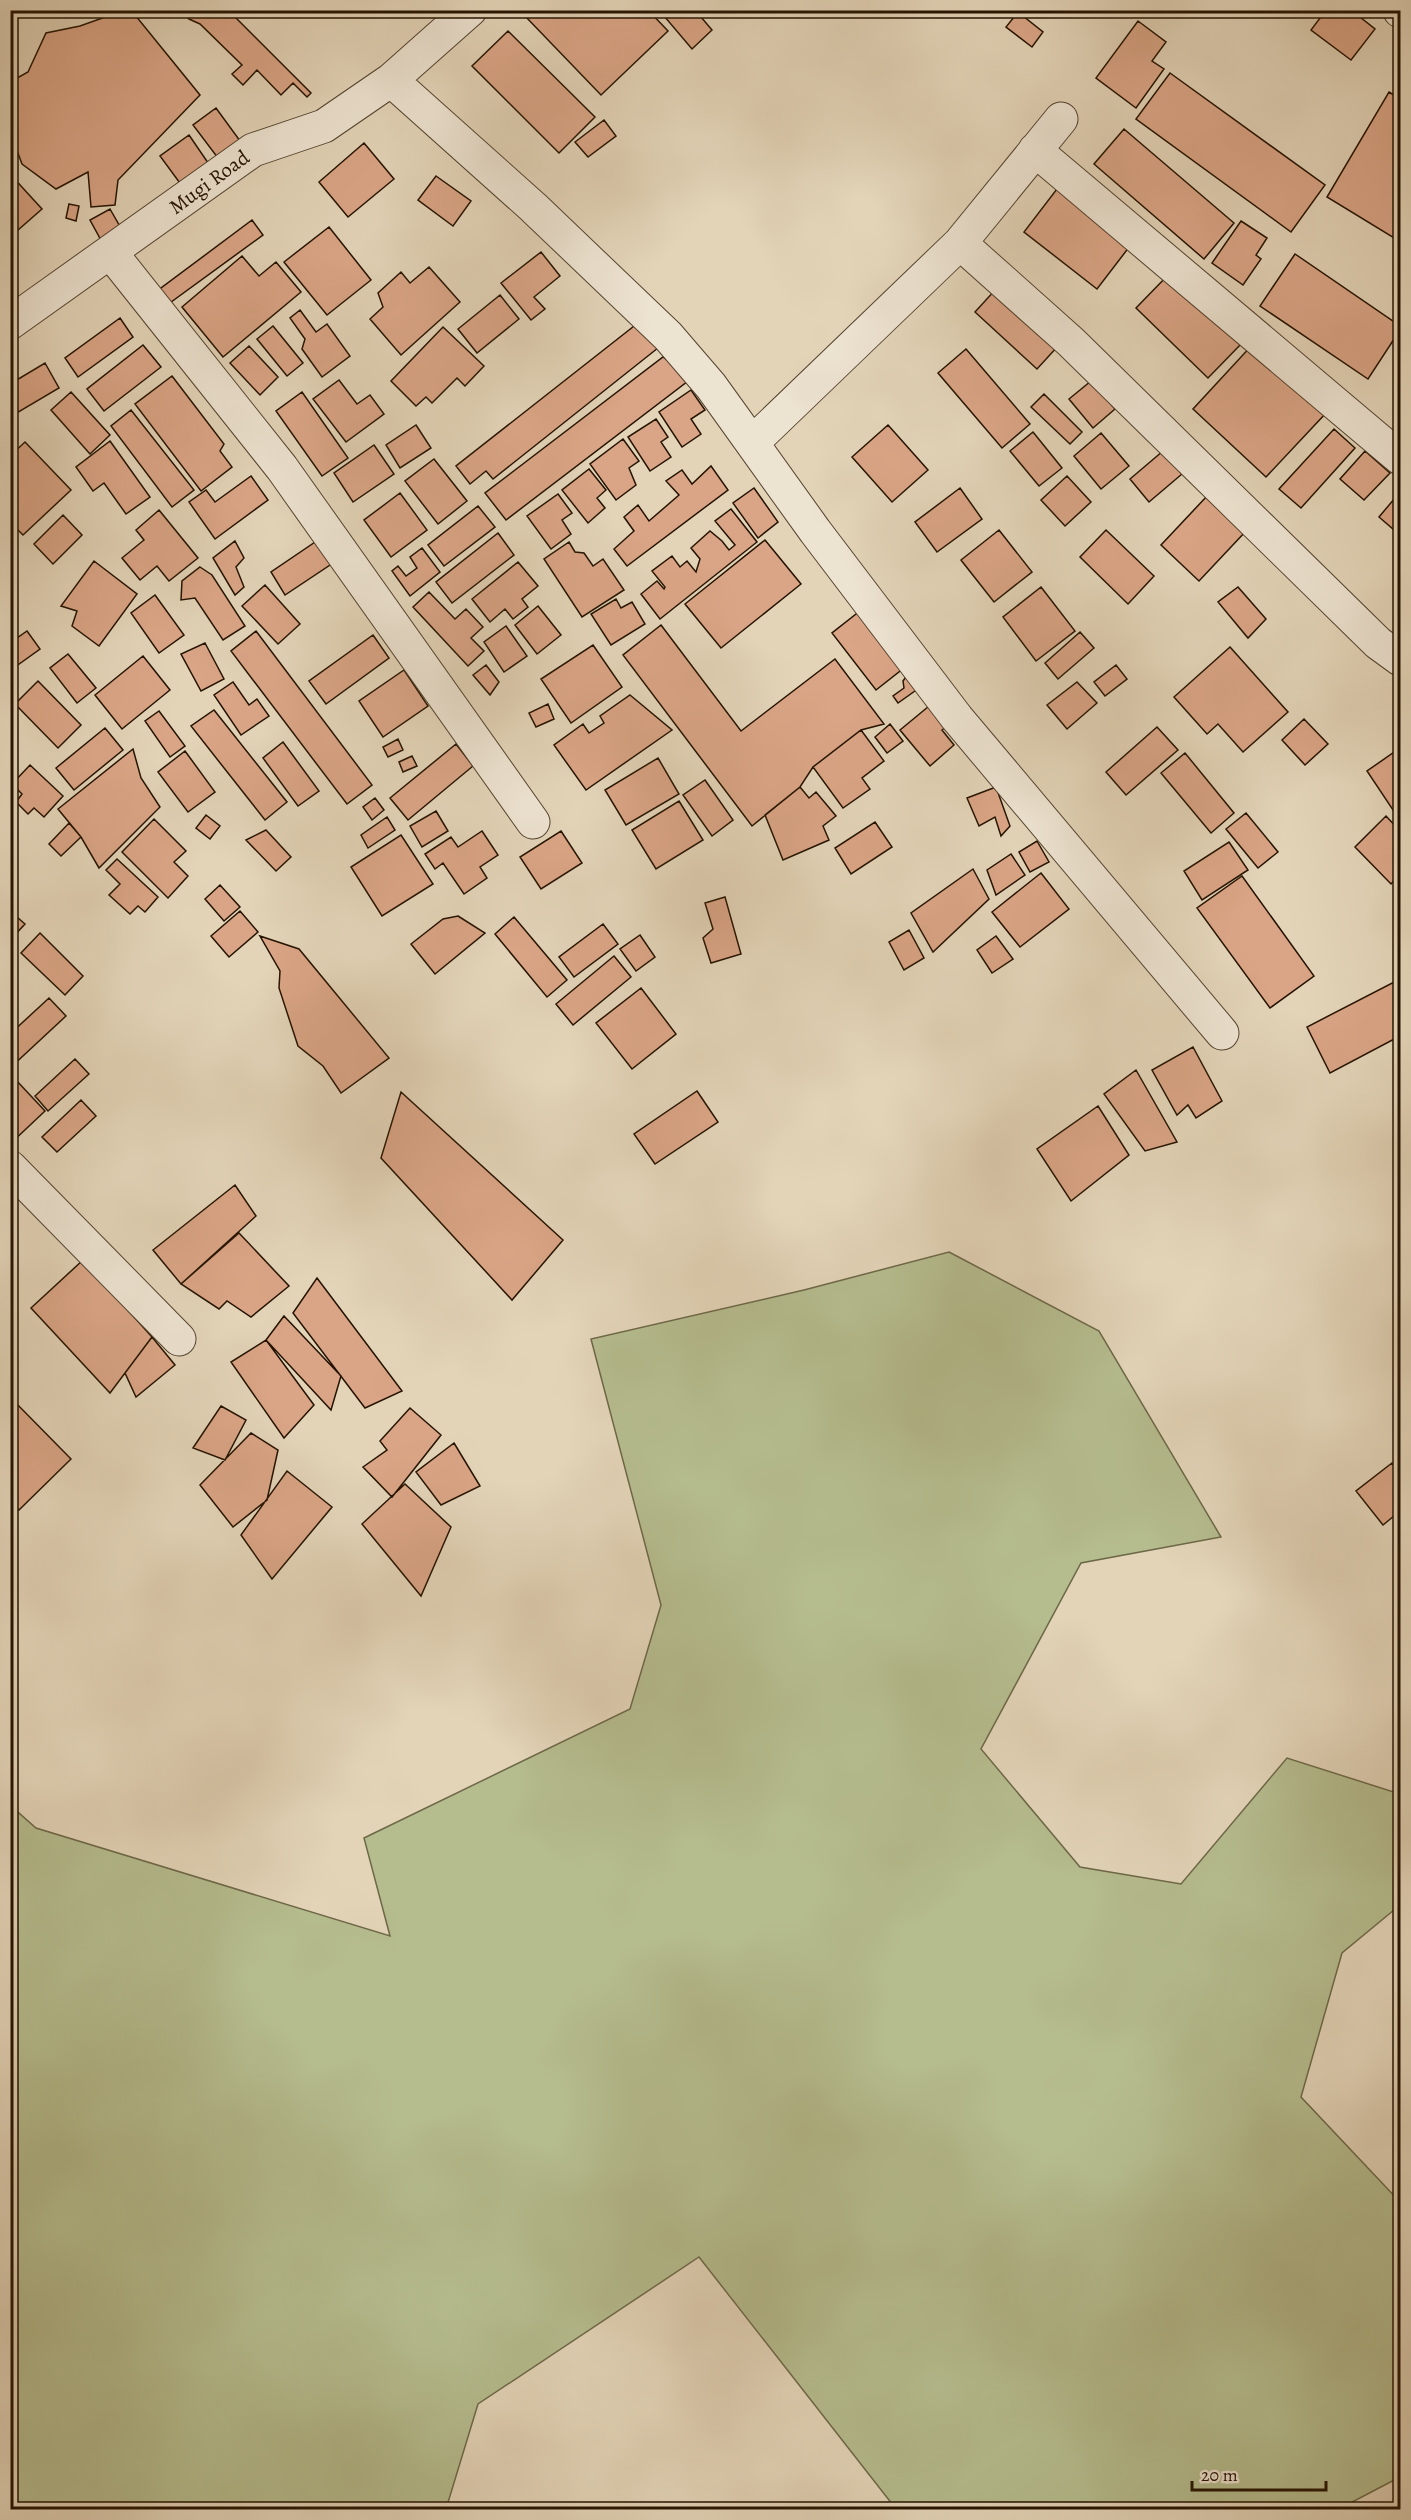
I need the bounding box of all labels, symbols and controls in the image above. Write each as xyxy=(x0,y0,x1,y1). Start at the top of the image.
street label: Mugi Road xyxy=(163,143,255,221)
scale bar xyxy=(1192,2454,1326,2492)
text: 20 m xyxy=(1201,2463,1238,2487)

